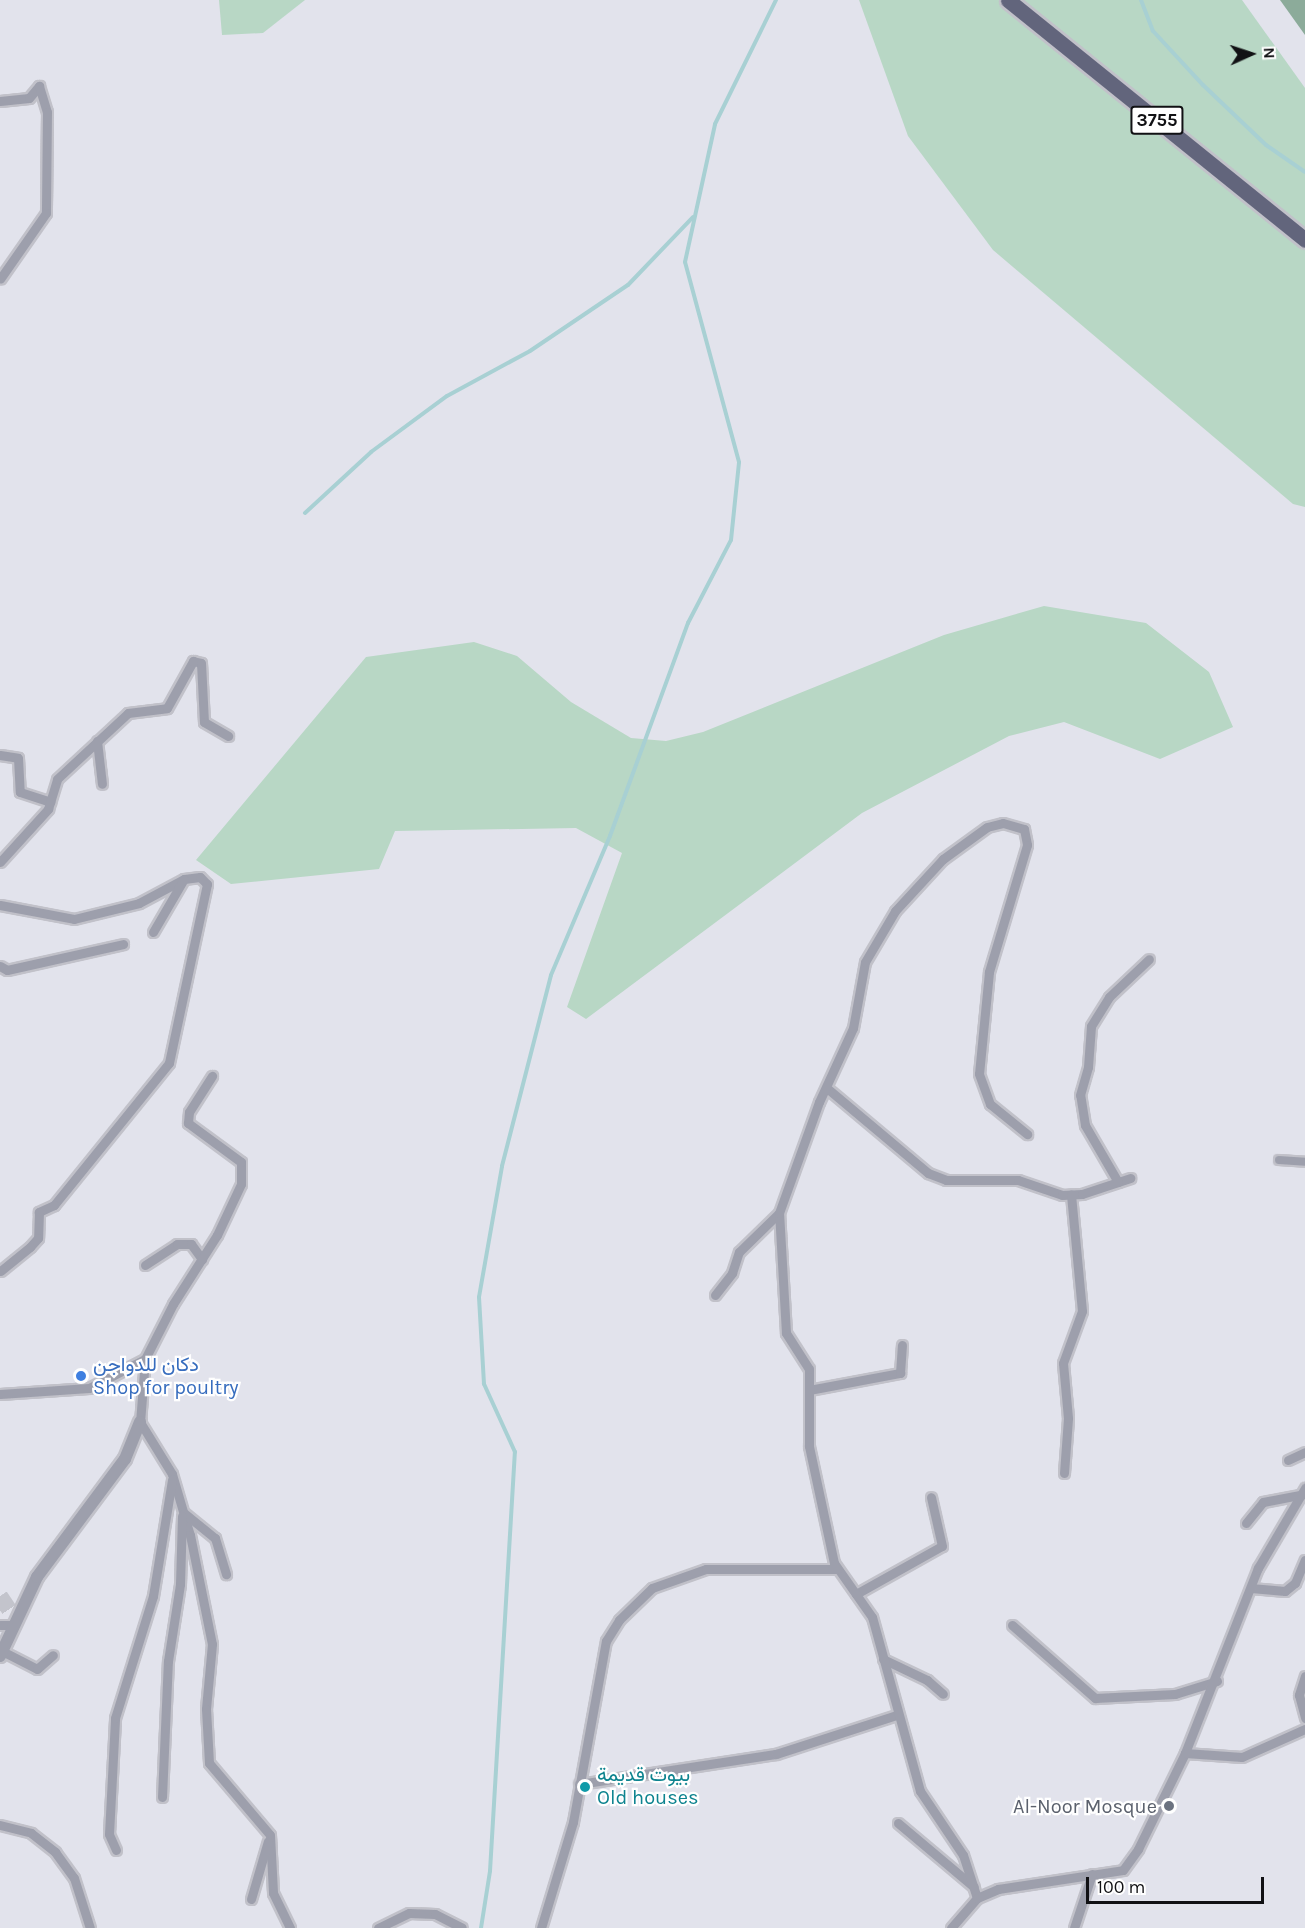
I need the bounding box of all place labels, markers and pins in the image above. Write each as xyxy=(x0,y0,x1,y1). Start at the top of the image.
place label: دكان للدواجن Shop for poultry xyxy=(93,1352,239,1399)
marker: دكان للدواجن Shop for poultry xyxy=(74,1369,88,1383)
place label: بيوت قديمة Old houses xyxy=(597,1763,699,1810)
marker: بيوت قديمة Old houses xyxy=(578,1780,592,1794)
place label: Al-Noor Mosque xyxy=(1013,1794,1157,1818)
marker: Al-Noor Mosque xyxy=(1162,1799,1176,1813)

